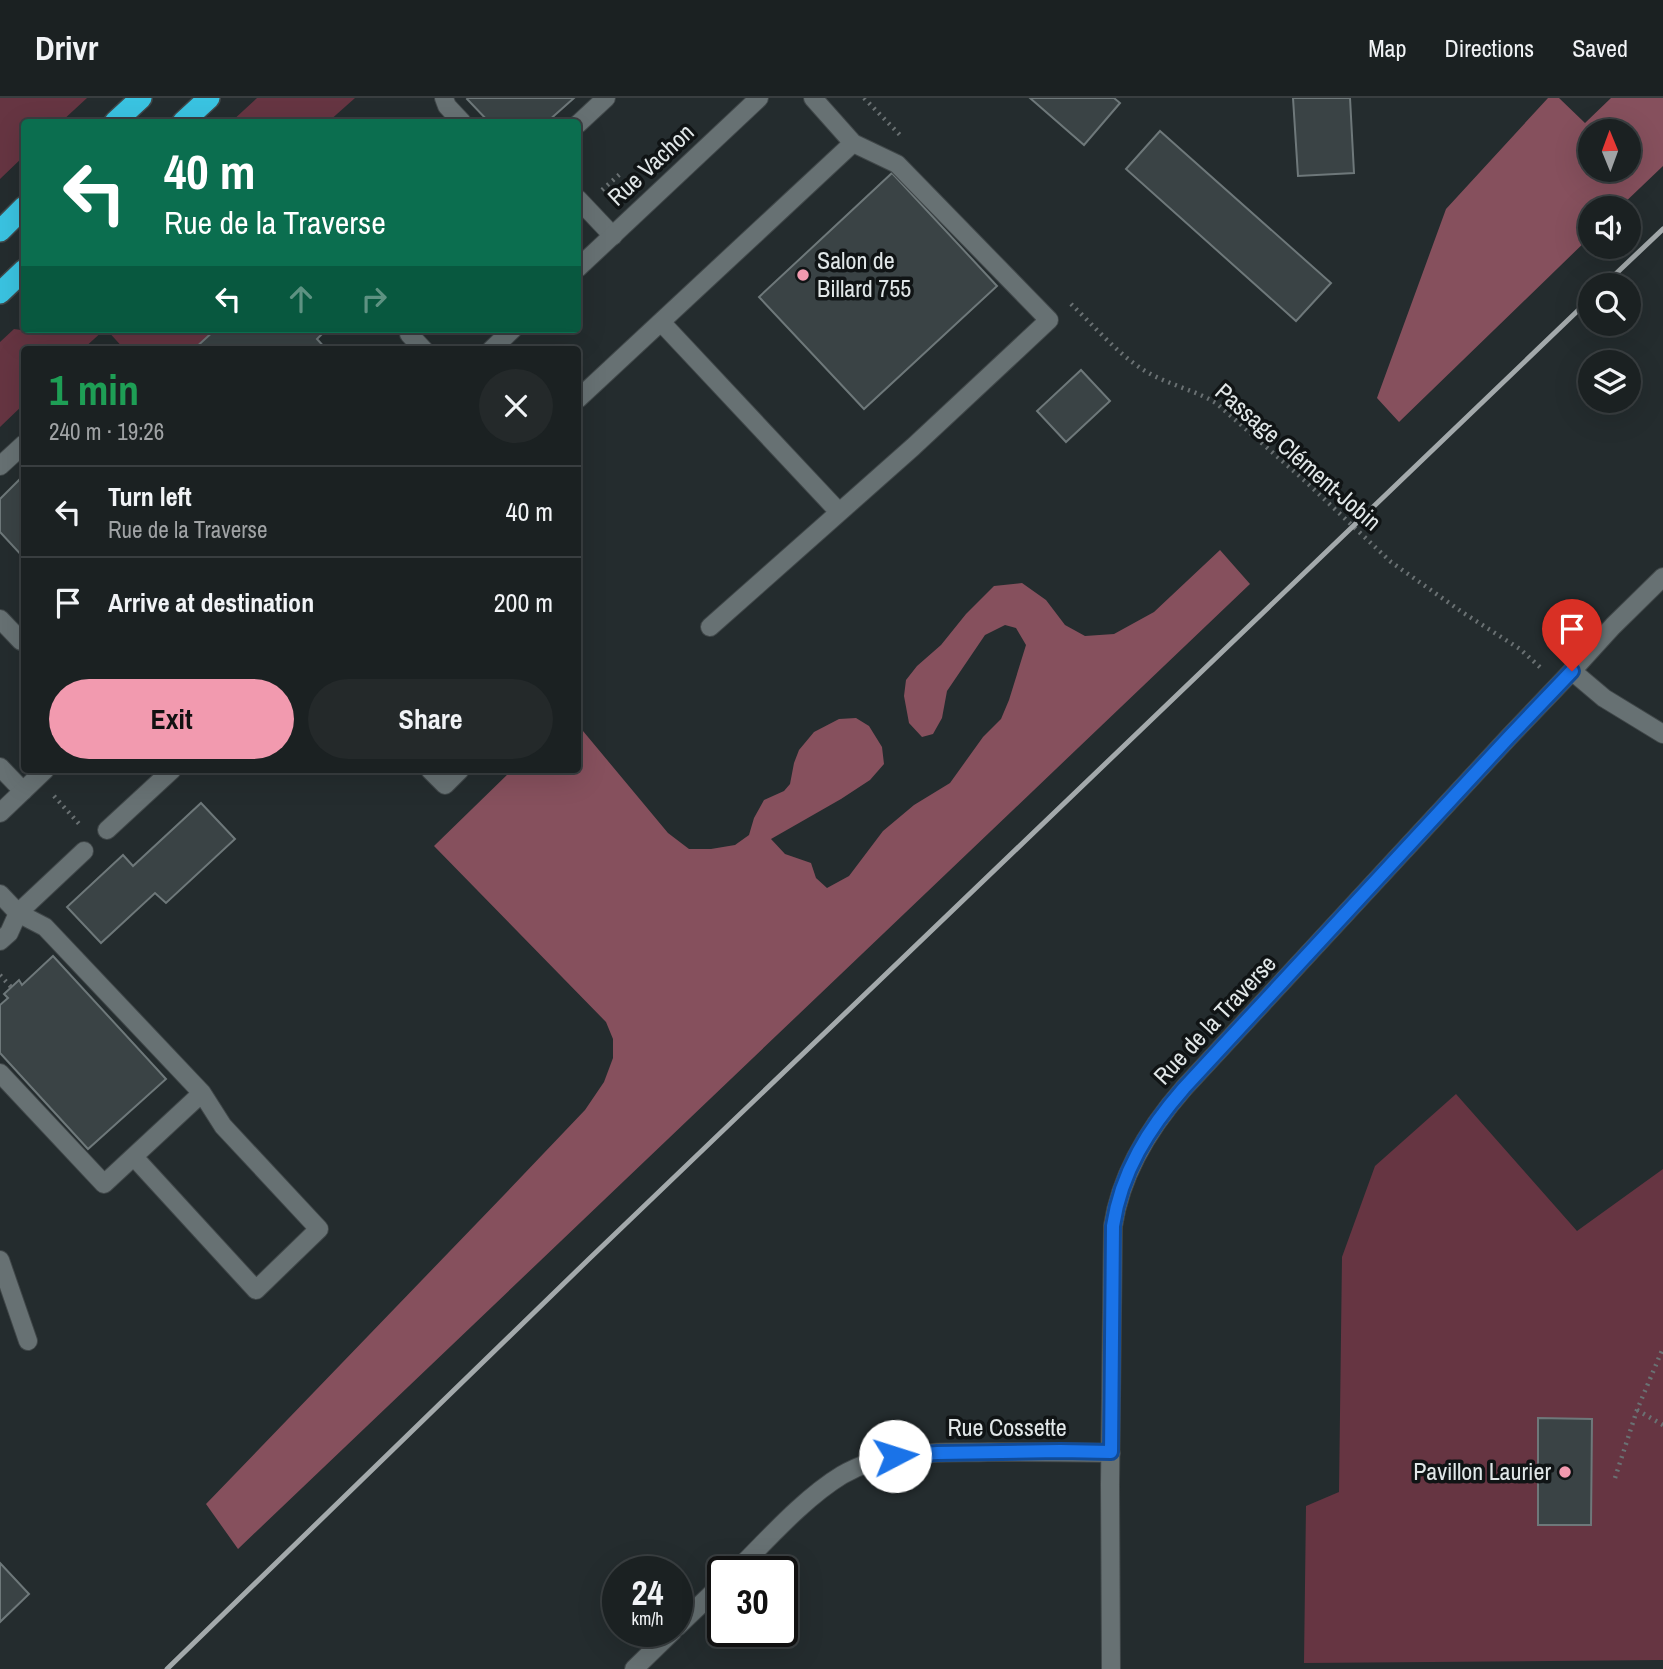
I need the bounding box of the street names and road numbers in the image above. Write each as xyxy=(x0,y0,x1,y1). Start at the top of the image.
street label: Rue Vachon xyxy=(600,116,700,212)
street label: Passage Clément-Jobin xyxy=(1209,375,1388,537)
street label: Rue de la Traverse xyxy=(1146,948,1283,1091)
street label: Rue Cossette xyxy=(947,1411,1067,1443)

